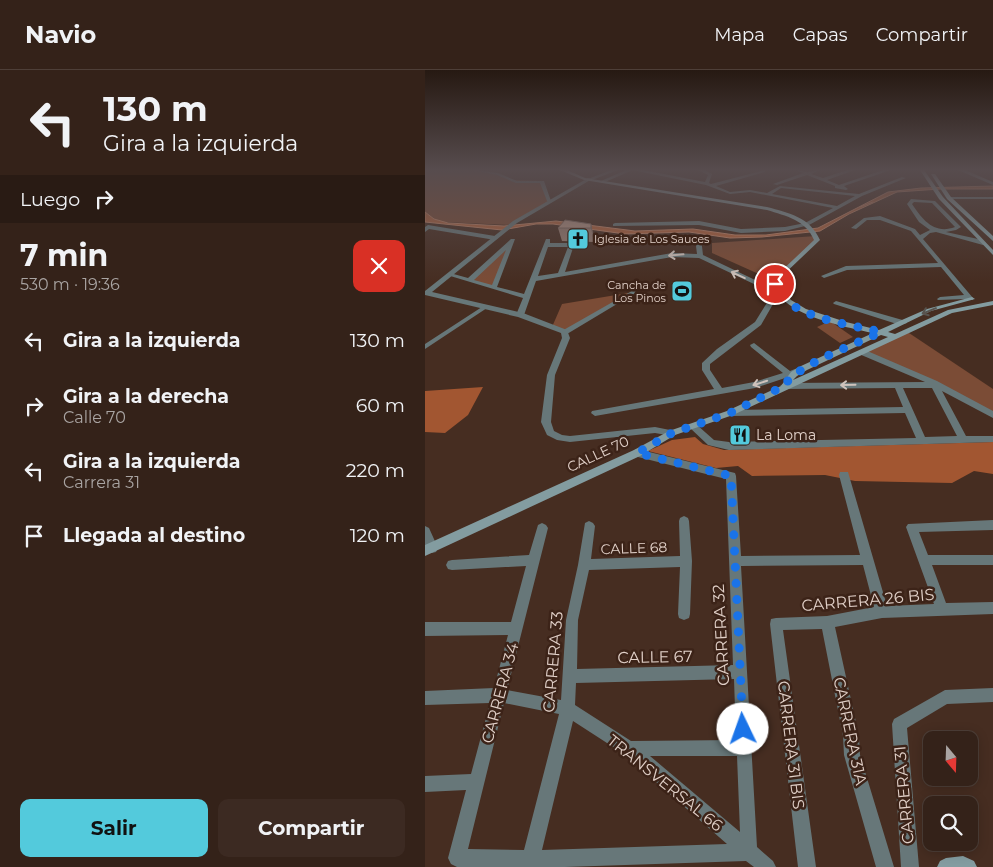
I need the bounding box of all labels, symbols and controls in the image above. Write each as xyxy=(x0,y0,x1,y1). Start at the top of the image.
text: Navio xyxy=(25,20,96,49)
text: Mapa xyxy=(714,24,765,46)
text: Capas xyxy=(793,24,848,46)
text: Compartir xyxy=(876,24,968,46)
text: 130 m xyxy=(103,87,208,130)
icon: left xyxy=(20,90,85,155)
text: Gira a la izquierda xyxy=(103,130,298,157)
icon: right xyxy=(90,185,118,213)
text: Luego xyxy=(20,188,80,211)
church icon: Iglesia de Los Sauces xyxy=(566,227,590,251)
place label: Iglesia de Los Sauces xyxy=(594,232,710,246)
text: 7 min xyxy=(20,237,108,274)
button: close xyxy=(353,240,405,292)
one-way arrow xyxy=(668,251,684,260)
pin xyxy=(754,263,796,305)
one-way arrow xyxy=(731,270,746,279)
icon: arrive xyxy=(761,270,789,298)
text: 530 m · 19:36 xyxy=(20,275,120,294)
place label: Cancha de Los Pinos xyxy=(607,278,667,305)
sports icon: Cancha de Los Pinos xyxy=(670,279,694,303)
one-way arrow xyxy=(922,307,937,316)
icon: left xyxy=(20,327,48,355)
text: Gira a la izquierda xyxy=(63,329,241,352)
text: 130 m xyxy=(350,329,405,352)
one-way arrow xyxy=(753,379,769,388)
one-way arrow xyxy=(841,380,857,390)
text: Gira a la derecha xyxy=(63,385,229,408)
icon: right xyxy=(20,392,48,420)
text: 60 m xyxy=(356,394,405,417)
text: Calle 70 xyxy=(63,408,126,427)
restaurant icon: La Loma xyxy=(728,423,752,447)
place label: La Loma xyxy=(756,426,816,444)
street label: CALLE 70 xyxy=(564,432,632,476)
text: Gira a la izquierda xyxy=(63,450,241,473)
icon: left xyxy=(20,457,48,485)
text: 220 m xyxy=(346,459,405,482)
text: Carrera 31 xyxy=(63,473,140,492)
icon: arrive xyxy=(20,522,48,550)
text: Llegada al destino xyxy=(63,524,245,547)
text: 120 m xyxy=(350,524,405,547)
street label: CALLE 68 xyxy=(600,538,668,558)
street label: CARRERA 32 xyxy=(709,584,733,686)
street label: CARRERA 26 BIS xyxy=(801,585,935,615)
street label: CARRERA 33 xyxy=(539,611,567,713)
street label: CARRERA 34 xyxy=(477,640,523,745)
street label: CALLE 67 xyxy=(617,647,693,667)
street label: CARRERA 31A xyxy=(829,675,871,787)
street label: CARRERA 31 BIS xyxy=(774,680,808,810)
position arrow xyxy=(716,702,768,754)
street label: TRANSVERSAL 66 xyxy=(604,731,727,835)
north arrow xyxy=(923,731,977,786)
map controls xyxy=(923,731,978,851)
street label: CARRERA 31 xyxy=(890,745,918,845)
button: search xyxy=(923,796,978,851)
button: Salir xyxy=(20,799,208,857)
button: Compartir xyxy=(218,799,405,857)

